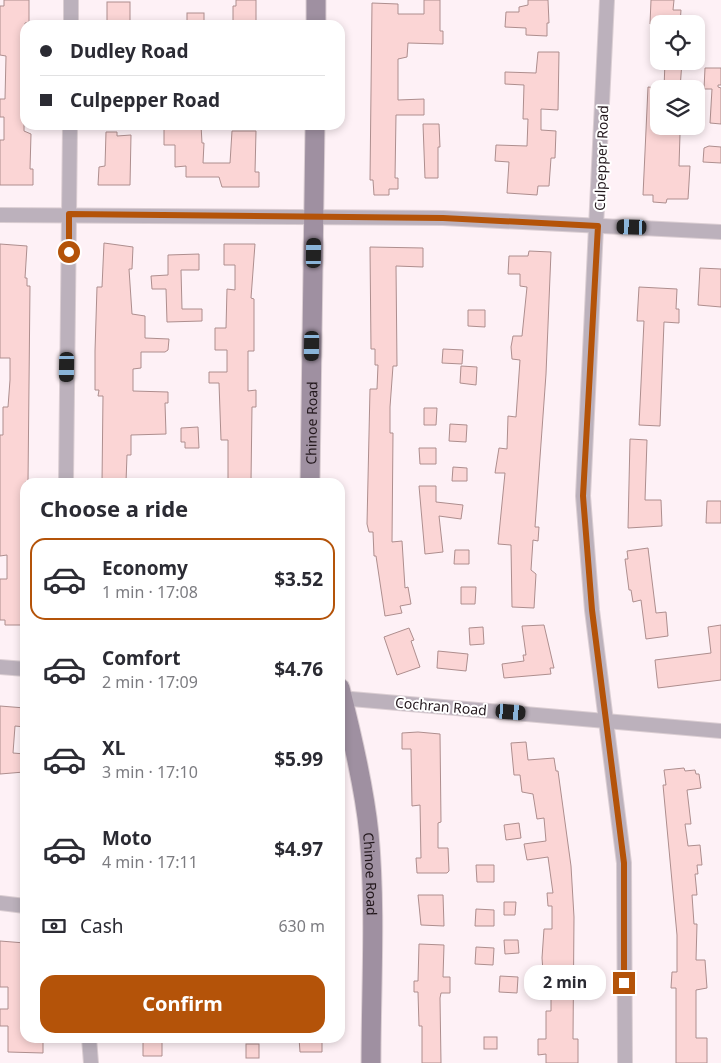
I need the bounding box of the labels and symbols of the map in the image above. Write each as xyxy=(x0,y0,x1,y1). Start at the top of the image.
street label: Culpepper Road xyxy=(590,105,612,211)
car xyxy=(616,219,647,235)
car xyxy=(306,238,321,268)
route start xyxy=(58,241,80,263)
car xyxy=(304,331,319,361)
car xyxy=(59,352,74,382)
street label: Chinoe Road xyxy=(301,381,321,465)
street label: Cochran Road xyxy=(394,693,488,719)
car xyxy=(495,703,526,721)
street label: Chinoe Road xyxy=(359,831,382,916)
callout: 2 min xyxy=(524,966,606,1000)
route end xyxy=(613,972,635,994)

